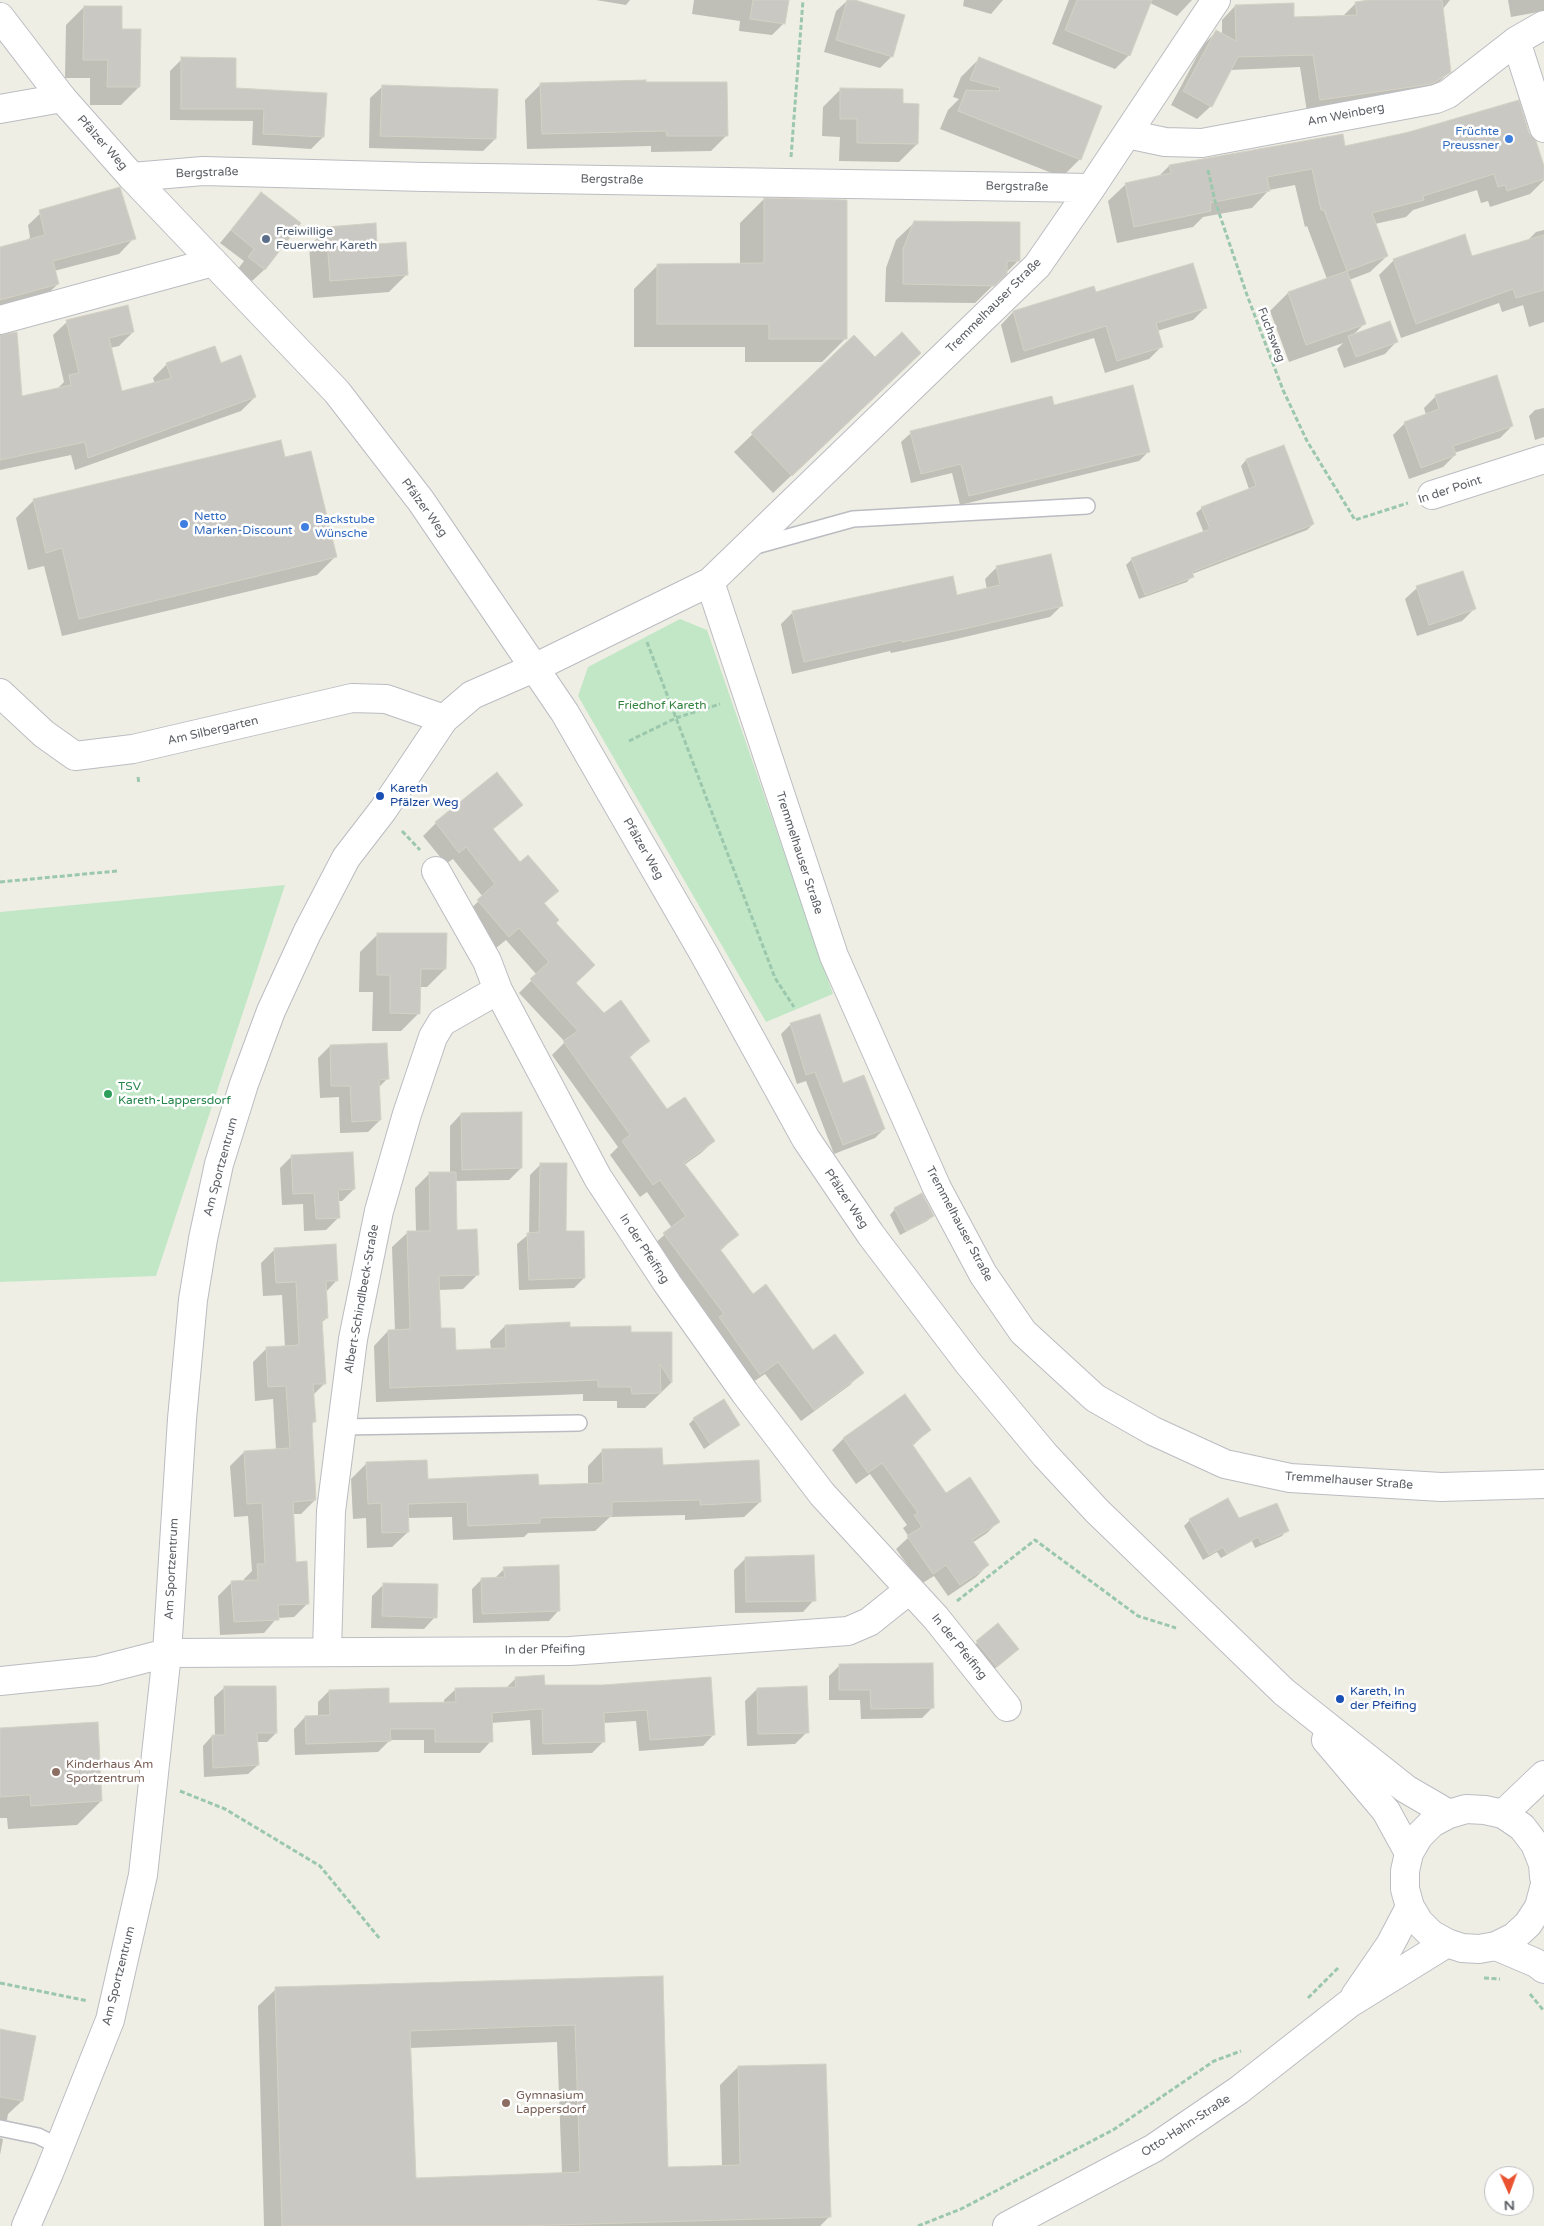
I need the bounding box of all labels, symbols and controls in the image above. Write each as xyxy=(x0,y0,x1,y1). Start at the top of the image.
street label: Am Weinberg xyxy=(1306,100,1386,130)
street label: Pfälzer Weg xyxy=(74,113,130,173)
place label: Früchte Preussner xyxy=(1442,125,1499,153)
marker: Früchte Preussner xyxy=(1503,133,1515,145)
street label: Bergstraße xyxy=(175,165,239,181)
street label: Bergstraße xyxy=(580,172,644,188)
street label: Bergstraße xyxy=(985,179,1049,195)
place label: Freiwillige Feuerwehr Kareth xyxy=(276,225,377,253)
marker: Freiwillige Feuerwehr Kareth xyxy=(260,233,272,245)
street label: Tremmelhauser Straße xyxy=(944,256,1044,356)
street label: Fuchsweg xyxy=(1254,306,1288,364)
street label: In der Point xyxy=(1417,473,1483,507)
street label: Pfälzer Weg xyxy=(398,476,450,540)
place label: Netto Marken-Discount xyxy=(194,510,293,538)
place label: Backstube Wünsche xyxy=(315,513,375,541)
marker: Netto Marken-Discount xyxy=(178,518,190,530)
marker: Backstube Wünsche xyxy=(299,521,311,533)
park label: Friedhof Kareth xyxy=(617,699,707,713)
street label: Am Silbergarten xyxy=(166,714,260,748)
place label: Kareth Pfälzer Weg xyxy=(390,782,459,810)
marker: Kareth Pfälzer Weg xyxy=(374,790,386,802)
street label: Tremmelhauser Straße xyxy=(772,790,826,916)
street label: Pfälzer Weg xyxy=(620,816,666,882)
place label: TSV Kareth-Lappersdorf xyxy=(118,1080,231,1108)
marker: TSV Kareth-Lappersdorf xyxy=(102,1088,114,1100)
street label: Am Sportzentrum xyxy=(201,1116,241,1218)
street label: Tremmelhauser Straße xyxy=(923,1164,995,1284)
street label: Pfälzer Weg xyxy=(821,1167,871,1231)
street label: In der Pfeifing xyxy=(616,1211,672,1287)
street label: Albert-Schindlbeck-Straße xyxy=(342,1223,382,1375)
street label: Tremmelhauser Straße xyxy=(1284,1469,1414,1493)
street label: Am Sportzentrum xyxy=(162,1518,182,1620)
street label: In der Pfeifing xyxy=(928,1611,990,1683)
street label: In der Pfeifing xyxy=(505,1642,585,1658)
place label: Kareth, In der Pfeifing xyxy=(1350,1685,1417,1713)
marker: Kareth, In der Pfeifing xyxy=(1334,1693,1346,1705)
place label: Kinderhaus Am Sportzentrum xyxy=(66,1758,153,1786)
marker: Kinderhaus Am Sportzentrum xyxy=(50,1766,62,1778)
street label: Am Sportzentrum xyxy=(100,1925,138,2027)
place label: Gymnasium Lappersdorf xyxy=(516,2089,586,2117)
street label: Otto-Hahn-Straße xyxy=(1139,2092,1233,2160)
marker: Gymnasium Lappersdorf xyxy=(500,2097,512,2109)
north arrow xyxy=(1484,2166,1534,2216)
text: N xyxy=(1504,2197,1515,2214)

